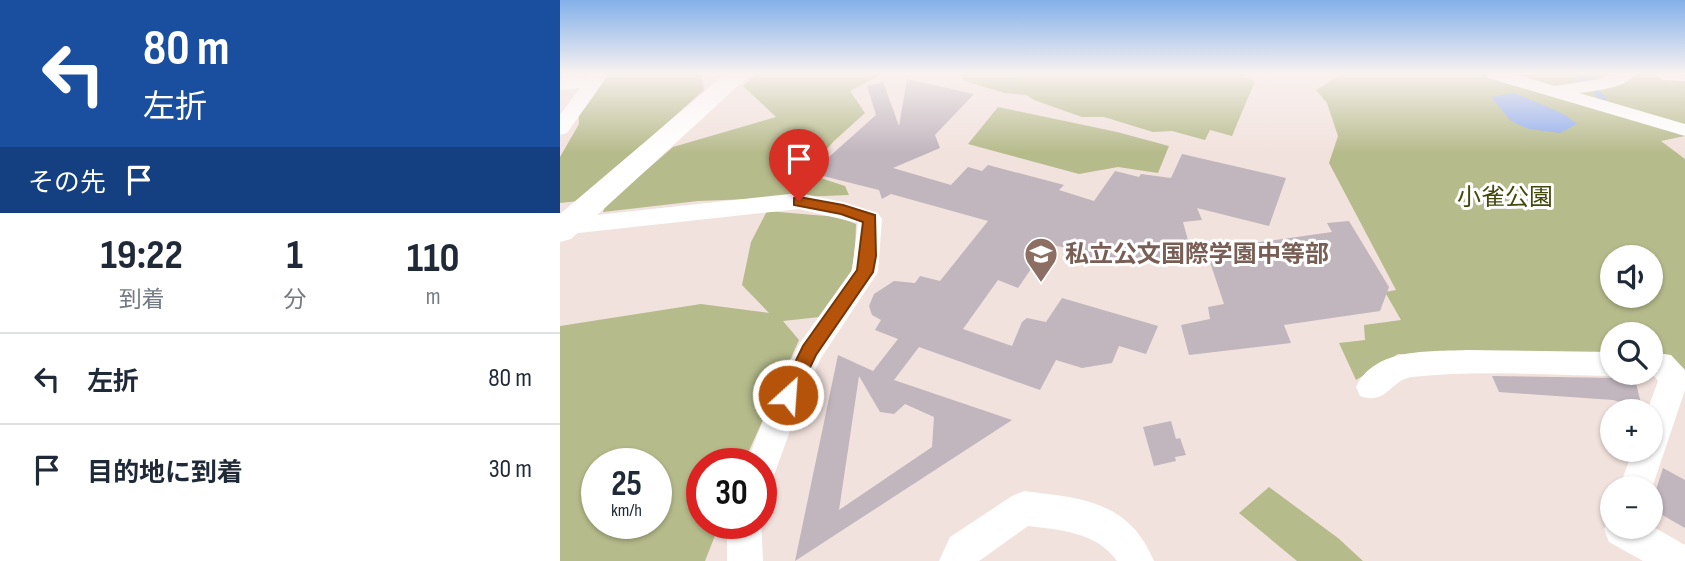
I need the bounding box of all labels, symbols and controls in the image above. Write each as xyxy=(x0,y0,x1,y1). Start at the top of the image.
text: 80 m xyxy=(143,20,230,79)
icon: left xyxy=(28,28,119,119)
text: 左折 xyxy=(143,88,207,127)
pin xyxy=(769,129,829,201)
icon: arrive xyxy=(780,140,818,178)
icon: arrive xyxy=(120,161,158,199)
text: その先 xyxy=(28,168,106,199)
park label: 小雀公園 xyxy=(1457,183,1553,212)
text: 19:22 xyxy=(100,230,183,281)
text: 1 xyxy=(287,230,303,281)
text: 110 xyxy=(407,233,460,284)
school or university icon: 私立公文国際学園中等部 xyxy=(1022,235,1060,284)
place label: 私立公文国際学園中等部 xyxy=(1065,240,1329,269)
map controls xyxy=(1600,245,1663,539)
button: sound xyxy=(1600,245,1663,308)
text: m xyxy=(426,283,441,311)
text: 到着 xyxy=(119,286,165,314)
text: 分 xyxy=(283,286,306,314)
button: search xyxy=(1600,322,1663,385)
position arrow xyxy=(751,358,825,432)
icon: left xyxy=(28,360,66,398)
text: 80 m xyxy=(488,363,532,394)
text: 左折 xyxy=(87,367,139,398)
button: + xyxy=(1600,399,1663,462)
speed limit sign: 30 xyxy=(686,448,777,539)
icon: arrive xyxy=(28,451,66,489)
text: 30 m xyxy=(489,454,532,485)
text: 目的地に到着 xyxy=(87,458,243,489)
text: 25 xyxy=(611,463,642,506)
button: − xyxy=(1600,476,1663,539)
text: km/h xyxy=(611,500,642,521)

